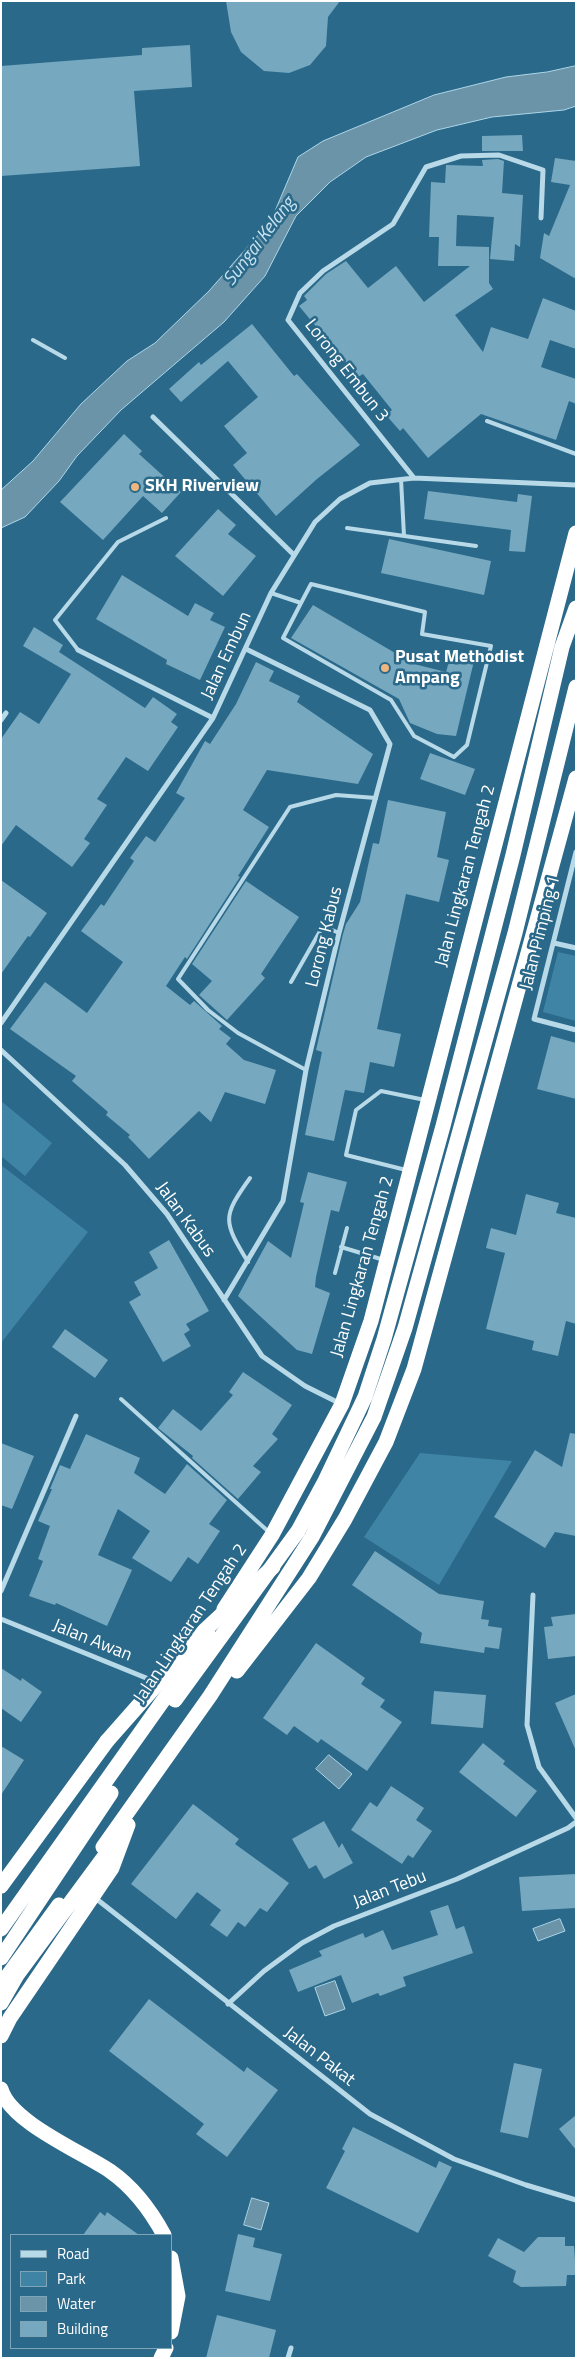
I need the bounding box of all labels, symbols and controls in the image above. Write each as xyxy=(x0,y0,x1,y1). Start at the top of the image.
water label: Sungai Kelang xyxy=(219,193,301,291)
street label: Lorong Embun 3 xyxy=(299,315,393,427)
place label: SKH Riverview xyxy=(145,476,259,498)
marker: SKH Riverview xyxy=(129,481,141,493)
street label: Jalan Embun xyxy=(197,609,257,703)
place label: Pusat Methodist Ampang xyxy=(395,647,524,690)
marker: Pusat Methodist Ampang xyxy=(379,662,391,674)
street label: Jalan Lingkaran Tengah 2 xyxy=(431,783,501,969)
street label: Jalan Pimping 1 xyxy=(516,874,566,992)
street label: Lorong Kabus xyxy=(302,884,348,990)
street label: Jalan Lingkaran Tengah 2 xyxy=(327,1174,399,1360)
street label: Jalan Kabus xyxy=(150,1178,220,1262)
street label: Jalan Lingkaran Tengah 2 xyxy=(130,1540,252,1708)
street label: Jalan Awan xyxy=(49,1615,135,1667)
street label: Jalan Tebu xyxy=(350,1866,430,1914)
street label: Jalan Pakat xyxy=(279,2022,359,2092)
legend xyxy=(10,2234,172,2349)
text: Road xyxy=(57,2242,89,2265)
text: Park xyxy=(57,2267,86,2290)
text: Water xyxy=(57,2292,96,2315)
text: Building xyxy=(57,2317,108,2340)

